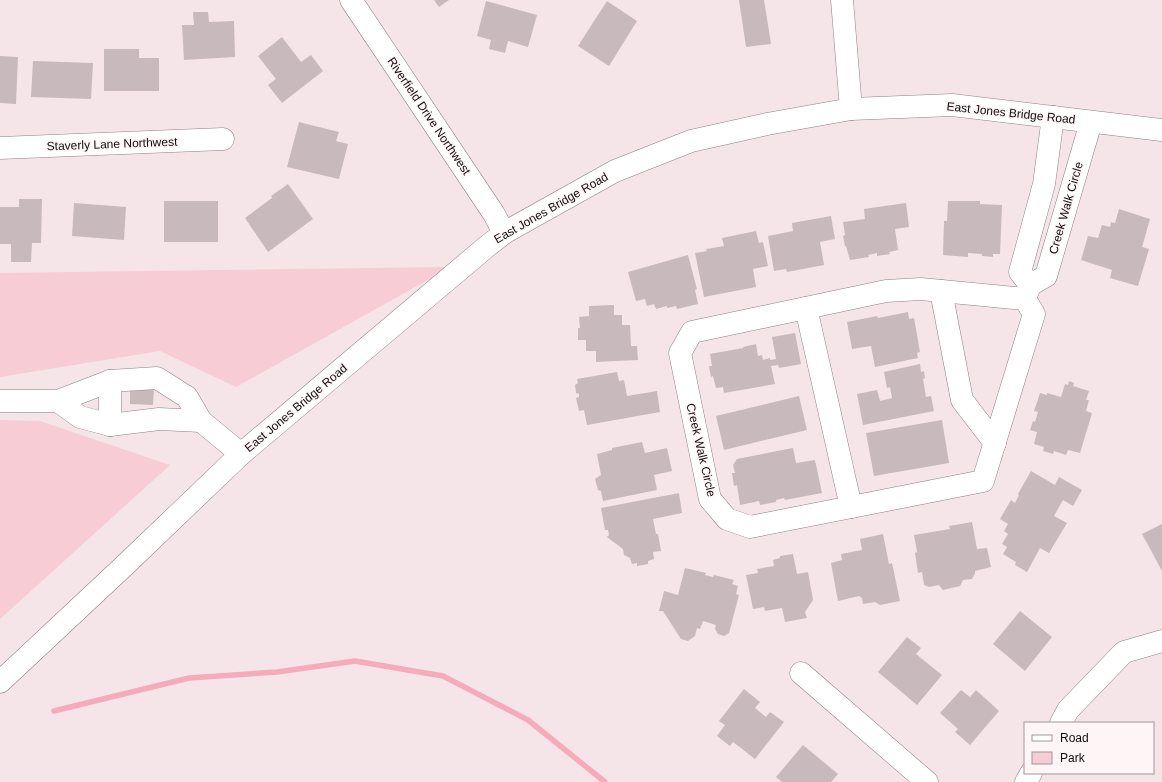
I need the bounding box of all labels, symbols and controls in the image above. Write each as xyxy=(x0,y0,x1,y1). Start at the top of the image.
street label: Riverfield Drive Northwest xyxy=(384,55,474,178)
street label: East Jones Bridge Road xyxy=(946,99,1076,127)
street label: Staverly Lane Northwest xyxy=(46,135,178,153)
street label: Creek Walk Circle xyxy=(1046,160,1086,256)
street label: East Jones Bridge Road xyxy=(491,170,611,246)
street label: East Jones Bridge Road xyxy=(242,361,350,455)
street label: Creek Walk Circle xyxy=(683,402,719,498)
legend xyxy=(1024,722,1154,774)
text: Road xyxy=(1060,731,1089,745)
text: Park xyxy=(1060,751,1086,765)

